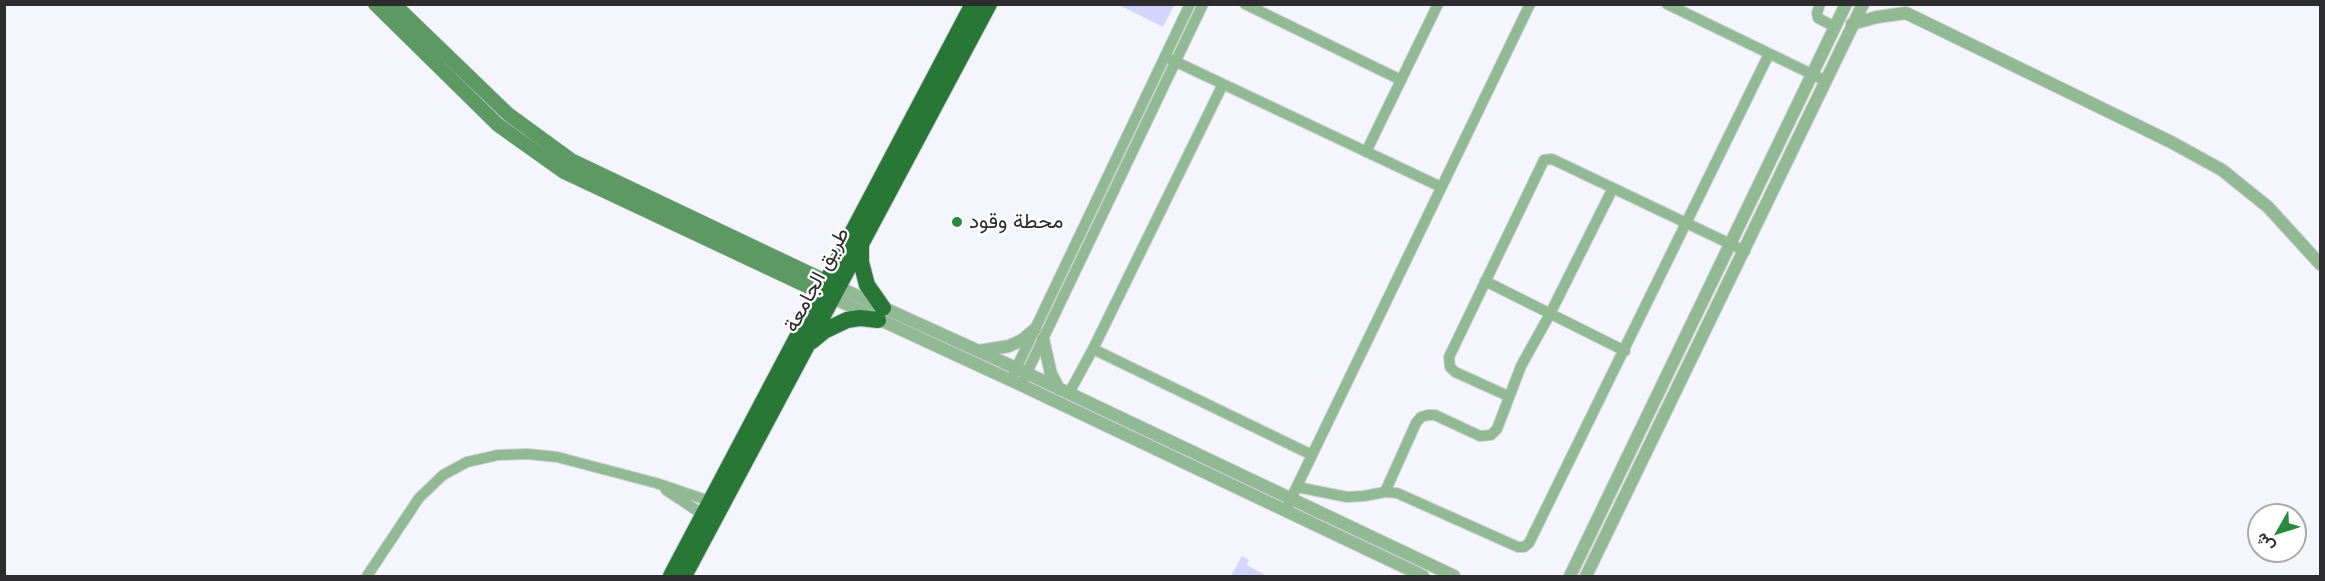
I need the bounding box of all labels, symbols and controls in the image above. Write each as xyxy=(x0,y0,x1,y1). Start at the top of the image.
place label: محطة وقود xyxy=(969,209,1063,235)
marker: محطة وقود xyxy=(950,215,964,229)
street label: طريق الجامعة xyxy=(779,223,855,337)
north arrow xyxy=(2247,503,2307,563)
text: ش xyxy=(2251,529,2278,557)

